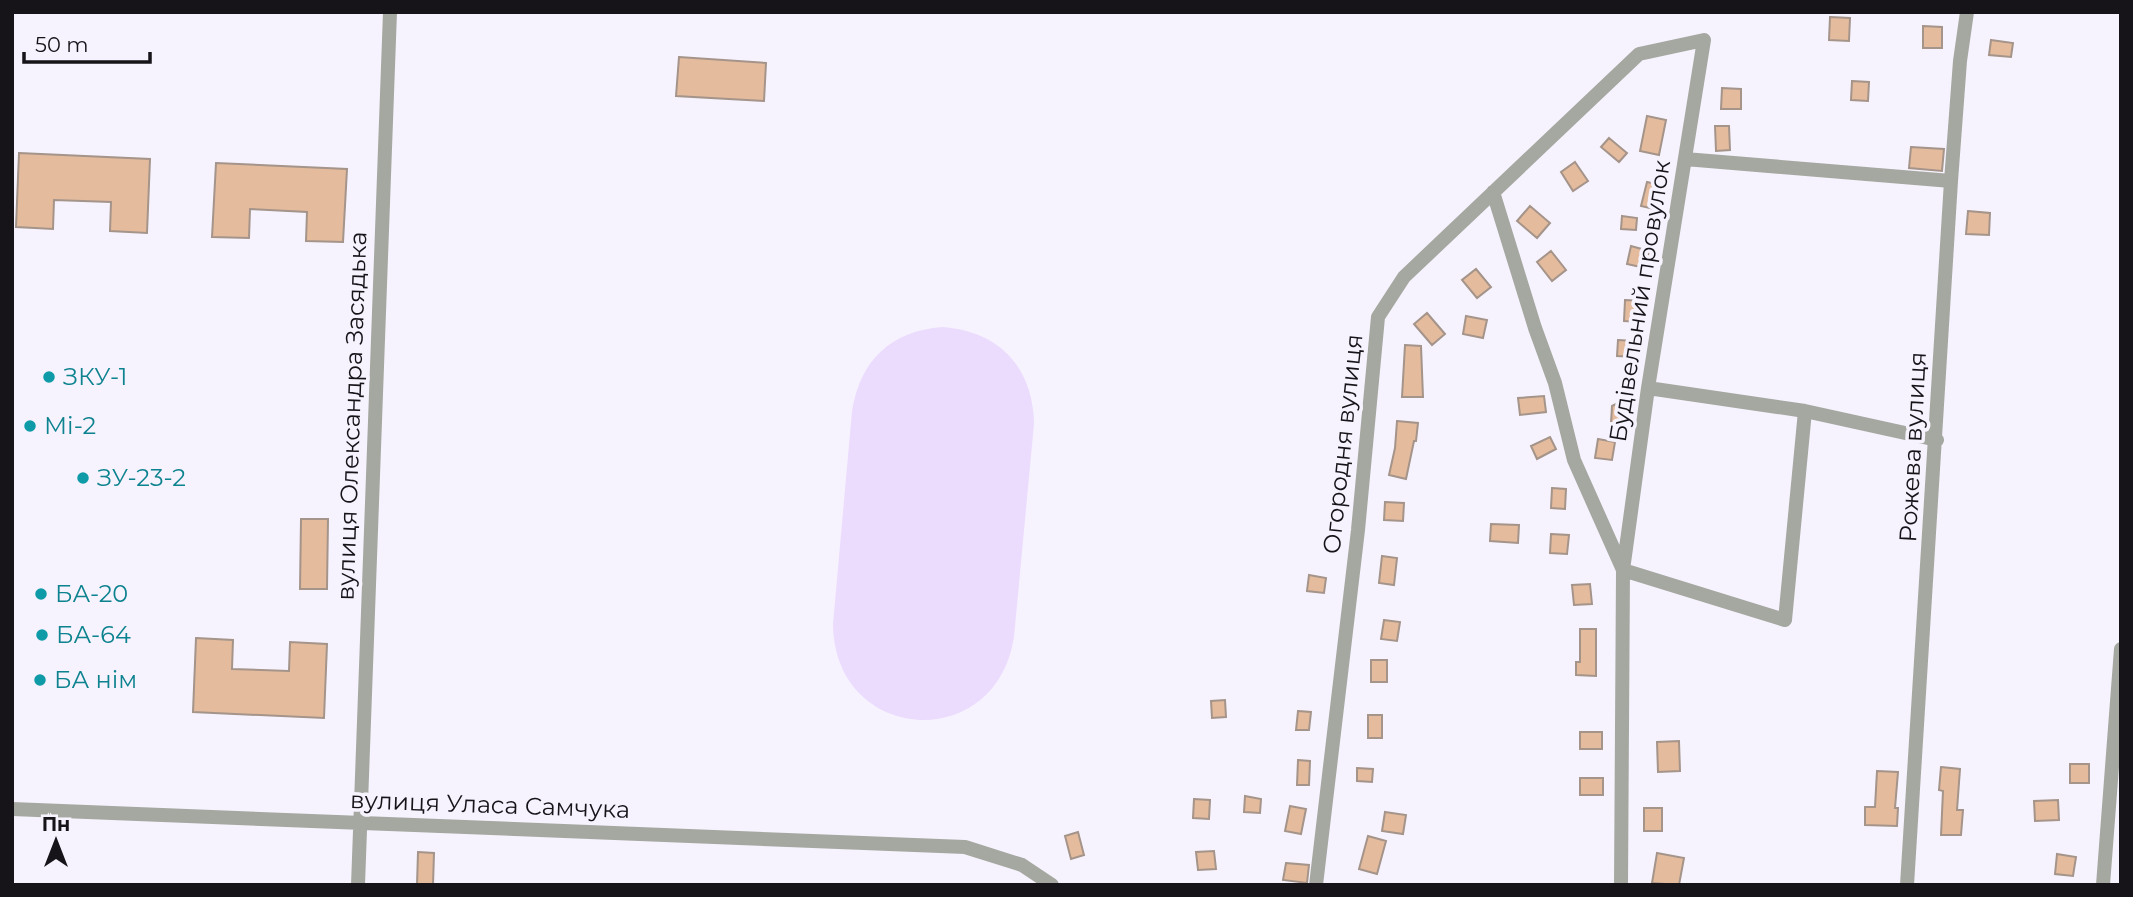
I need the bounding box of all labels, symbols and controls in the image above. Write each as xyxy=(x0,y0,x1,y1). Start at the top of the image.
scale bar xyxy=(24,21,150,65)
text: 50 m xyxy=(35,32,89,57)
street label: Будівельний провулок xyxy=(1603,158,1676,444)
street label: вулиця Олександра Засядька xyxy=(331,231,372,601)
street label: Огородня вулиця xyxy=(1317,333,1368,555)
street label: Рожева вулиця xyxy=(1893,351,1932,543)
place label: ЗКУ-1 xyxy=(63,362,127,391)
marker: ЗКУ-1 xyxy=(41,369,57,385)
place label: Мі-2 xyxy=(44,411,96,440)
marker: Мі-2 xyxy=(22,418,38,434)
place label: ЗУ-23-2 xyxy=(97,463,186,492)
marker: ЗУ-23-2 xyxy=(75,470,91,486)
place label: БА-20 xyxy=(55,579,128,608)
marker: БА-20 xyxy=(33,586,49,602)
place label: БА-64 xyxy=(56,620,131,649)
marker: БА-64 xyxy=(34,627,50,643)
place label: БА нім xyxy=(54,665,137,694)
marker: БА нім xyxy=(32,672,48,688)
street label: вулиця Уласа Самчука xyxy=(349,785,631,824)
north arrow xyxy=(21,806,91,876)
text: Пн xyxy=(42,813,70,836)

